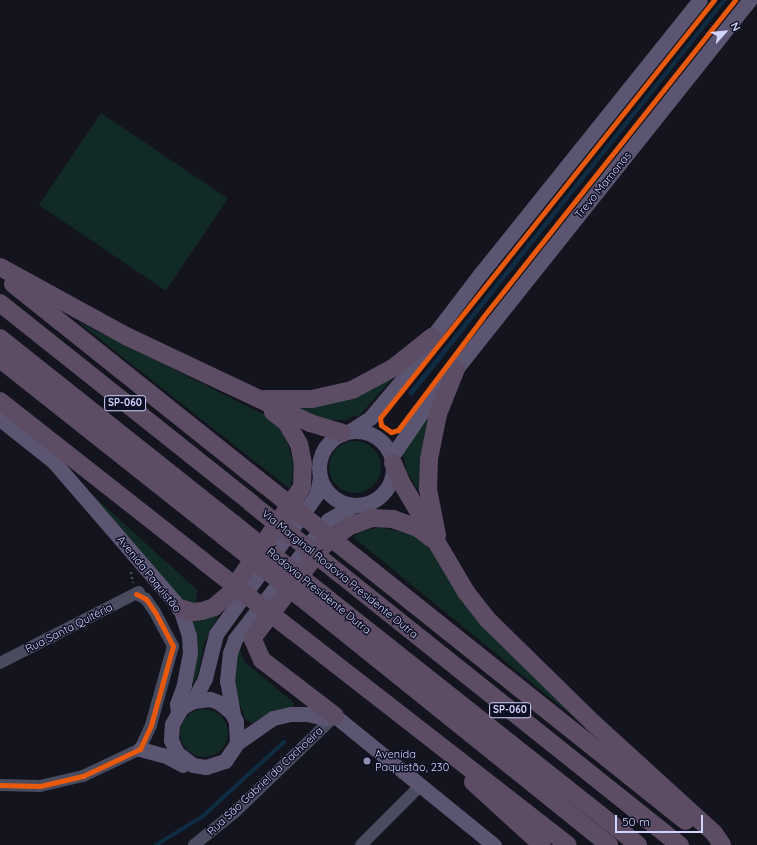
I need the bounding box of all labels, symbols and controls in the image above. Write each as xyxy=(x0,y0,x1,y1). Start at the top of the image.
north arrow xyxy=(705,12,745,52)
text: N xyxy=(728,20,744,33)
street label: Trevo Mamonas xyxy=(572,149,634,221)
road number: SP-060 xyxy=(104,395,146,411)
street label: Via Marginal Rodovia Presidente Dutra xyxy=(259,507,421,641)
street label: Avenida Paquistão xyxy=(114,533,184,615)
street label: Rodovia Presidente Dutra xyxy=(264,545,374,637)
street label: Rua Santa Quitéria xyxy=(23,600,115,656)
road number: SP-060 xyxy=(489,702,531,718)
street label: Rua São Gabriel da Cachoeira xyxy=(204,724,326,838)
place label: Avenida Paquistão, 230 xyxy=(375,748,449,774)
marker: Avenida Paquistão, 230 xyxy=(362,756,372,766)
scale bar xyxy=(617,807,705,833)
text: 50 m xyxy=(622,814,650,829)

